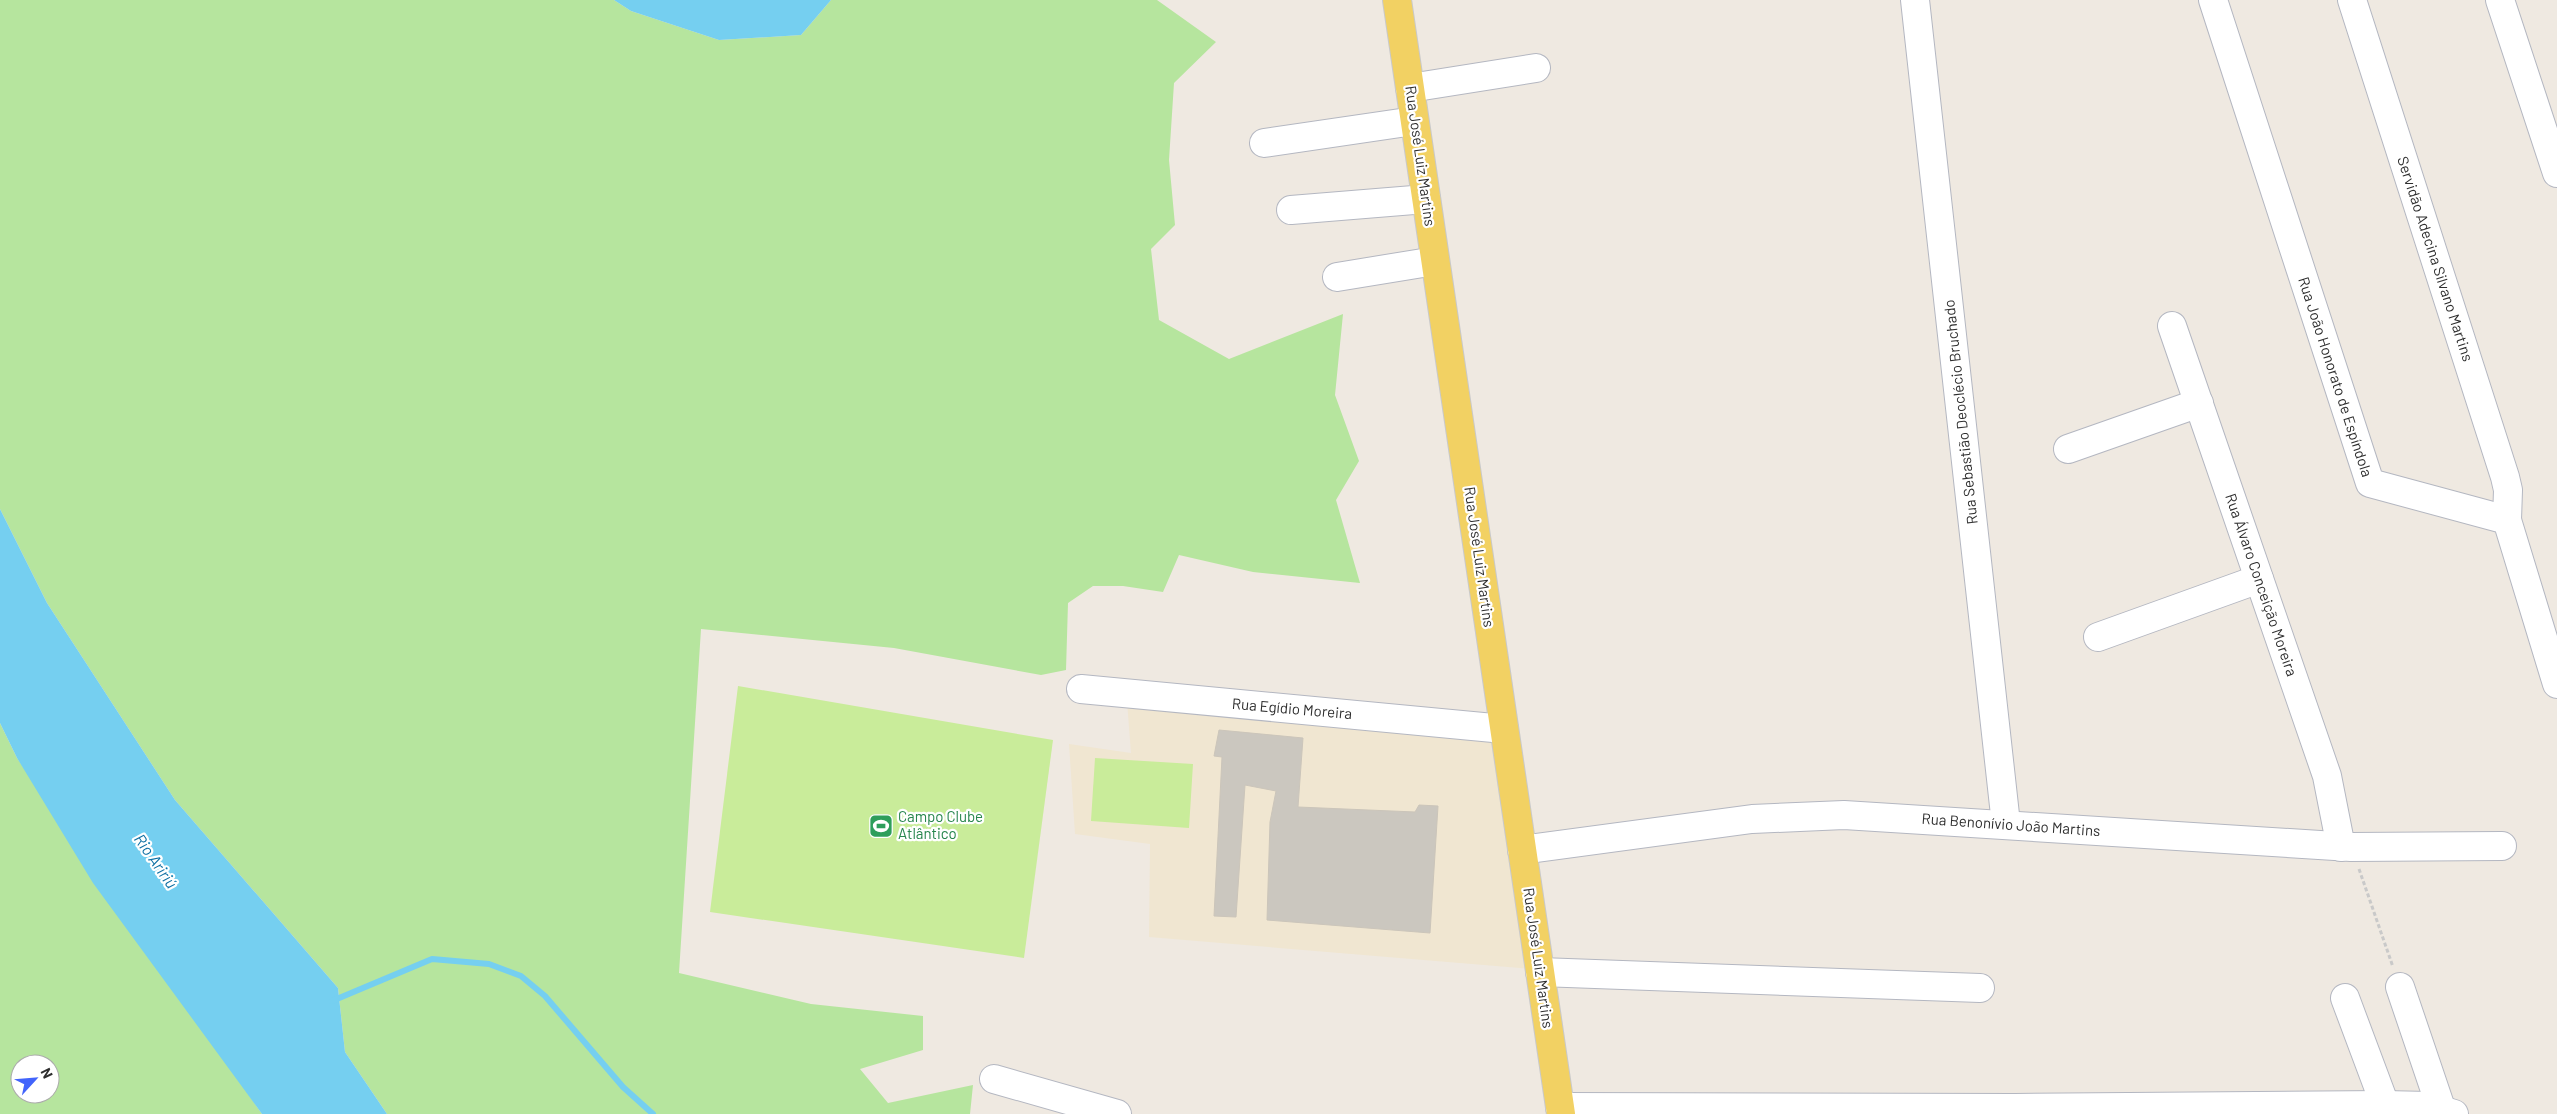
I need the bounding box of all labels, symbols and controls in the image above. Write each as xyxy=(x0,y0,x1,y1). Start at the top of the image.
street label: Rua José Luiz Martins xyxy=(1402,84,1440,227)
street label: Servidão Adecina Silvano Martins xyxy=(2394,154,2478,363)
street label: Rua João Honorato de Espíndola xyxy=(2295,274,2377,479)
street label: Rua Sebastião Deoclécio Bruchado xyxy=(1939,299,1981,525)
street label: Rua José Luiz Martins xyxy=(1461,485,1499,628)
street label: Rua Álvaro Conceição Moreira xyxy=(2222,491,2302,678)
street label: Rua Egídio Moreira xyxy=(1231,694,1353,722)
place label: Campo Clube Atlântico xyxy=(898,807,983,842)
street label: Rua Benonívio João Martins xyxy=(1921,809,2101,839)
sports icon: Campo Clube Atlântico xyxy=(868,813,894,839)
water label: Rio Aririú xyxy=(131,830,182,892)
street label: Rua José Luiz Martins xyxy=(1520,886,1558,1029)
north arrow xyxy=(10,1054,60,1104)
text: N xyxy=(37,1065,57,1081)

